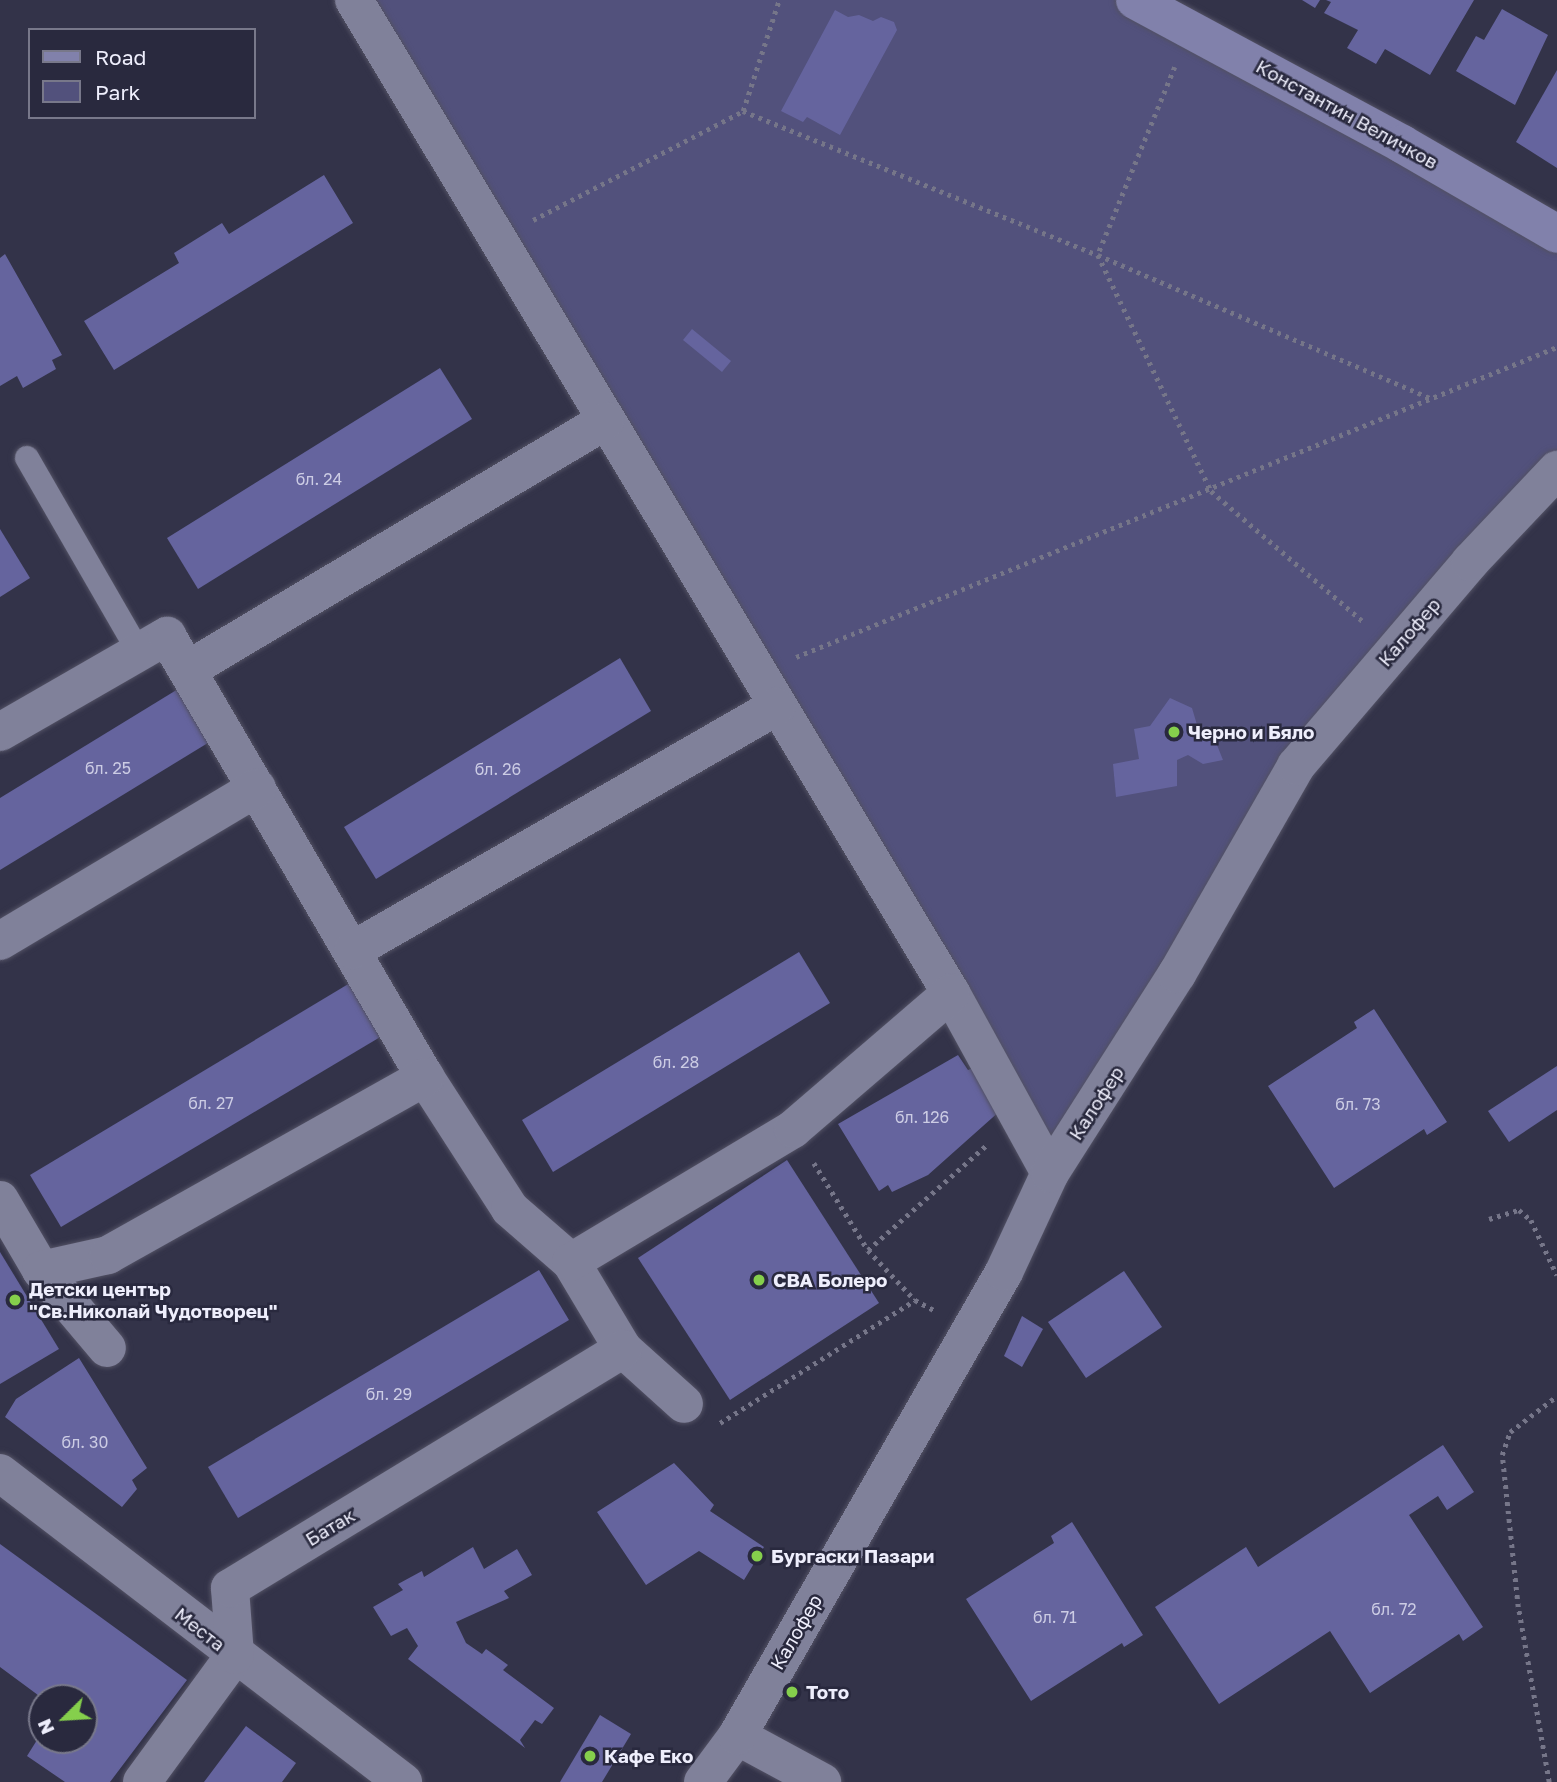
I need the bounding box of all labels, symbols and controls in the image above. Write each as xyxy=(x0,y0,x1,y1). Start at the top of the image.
legend xyxy=(28,28,256,119)
text: Road xyxy=(95,44,146,70)
street label: Константин Величков xyxy=(1252,55,1442,173)
text: Park xyxy=(95,79,140,105)
house number: бл. 24 xyxy=(296,469,342,489)
street label: Калофер xyxy=(1373,593,1445,671)
place label: Черно и Бяло xyxy=(1188,721,1314,743)
marker: Черно и Бяло xyxy=(1166,724,1182,740)
house number: бл. 25 xyxy=(85,758,131,778)
house number: бл. 26 xyxy=(475,759,521,779)
house number: бл. 28 xyxy=(653,1052,699,1072)
street label: Калофер xyxy=(1064,1062,1128,1144)
house number: бл. 27 xyxy=(188,1093,234,1113)
house number: бл. 73 xyxy=(1335,1094,1381,1114)
house number: бл. 126 xyxy=(895,1107,949,1127)
place label: CBA Болеро xyxy=(773,1269,887,1291)
marker: CBA Болеро xyxy=(751,1272,767,1288)
place label: Детски център "Св.Николай Чудотворец" xyxy=(29,1278,278,1322)
marker: Детски център "Св.Николай Чудотворец" xyxy=(7,1292,23,1308)
house number: бл. 29 xyxy=(366,1384,412,1404)
house number: бл. 30 xyxy=(62,1432,108,1452)
street label: Батак xyxy=(301,1503,359,1551)
place label: Бургаски Пазари xyxy=(771,1545,934,1567)
marker: Бургаски Пазари xyxy=(749,1548,765,1564)
street label: Калофер xyxy=(765,1590,827,1674)
house number: бл. 72 xyxy=(1371,1599,1417,1619)
street label: Места xyxy=(170,1602,230,1656)
house number: бл. 71 xyxy=(1033,1607,1077,1627)
place label: Тото xyxy=(806,1681,849,1703)
north arrow xyxy=(28,1684,98,1754)
marker: Тото xyxy=(784,1684,800,1700)
text: N xyxy=(32,1716,59,1738)
place label: Кафе Еко xyxy=(604,1745,693,1767)
marker: Кафе Еко xyxy=(582,1748,598,1764)

